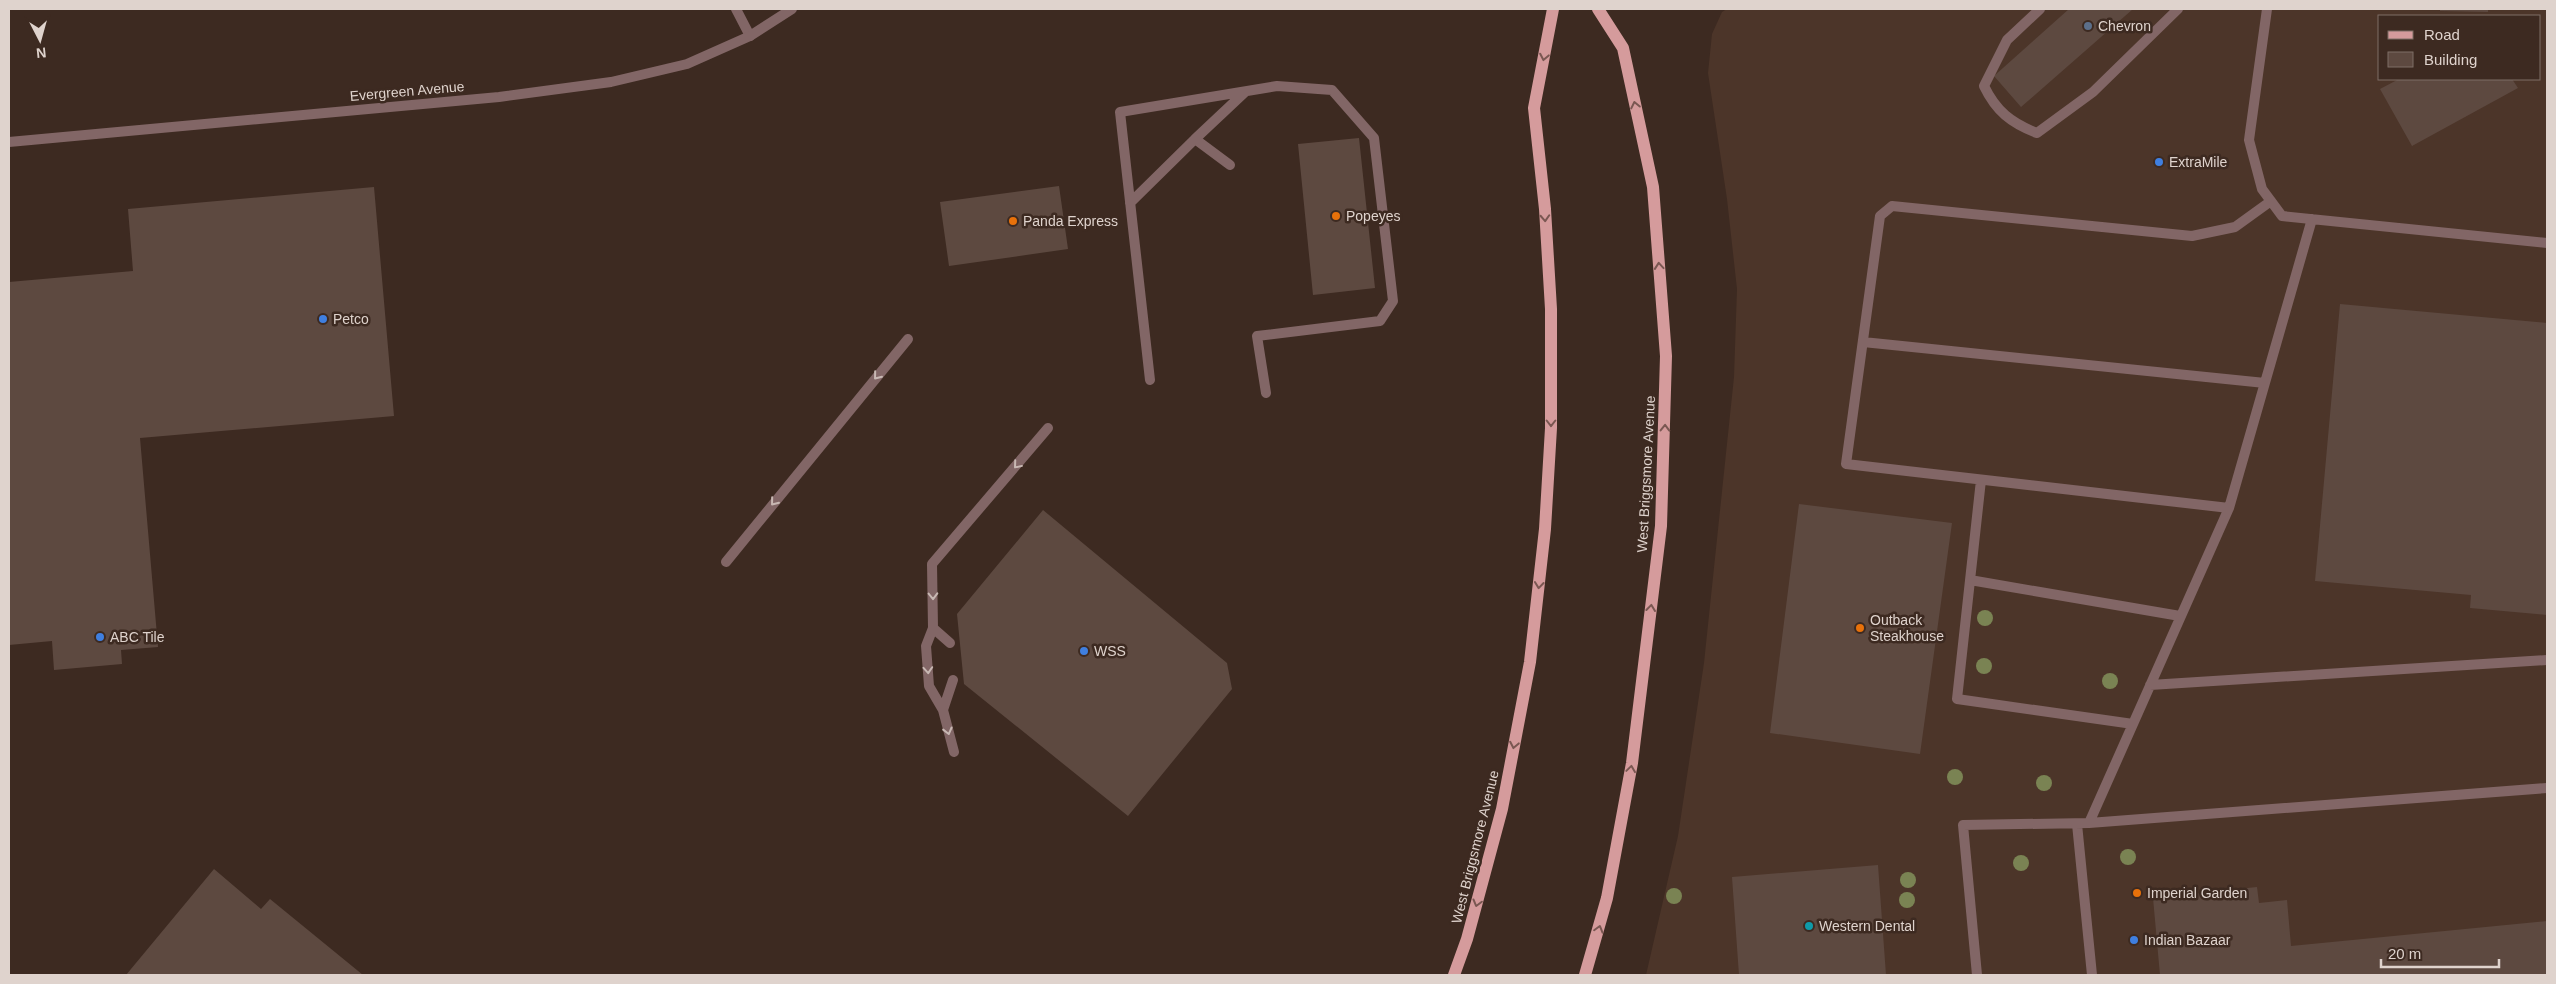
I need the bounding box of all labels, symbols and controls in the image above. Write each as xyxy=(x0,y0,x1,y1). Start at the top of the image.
north arrow xyxy=(15,15,65,65)
legend xyxy=(2378,15,2541,80)
place label: Chevron xyxy=(2098,18,2151,34)
marker: Chevron xyxy=(2082,20,2094,32)
text: Road xyxy=(2424,26,2460,43)
text: N xyxy=(35,44,47,61)
text: Building xyxy=(2424,51,2477,68)
one-way arrow xyxy=(1539,52,1549,61)
street label: Evergreen Avenue xyxy=(349,78,465,104)
one-way arrow xyxy=(1631,101,1641,110)
place label: ExtraMile xyxy=(2169,154,2228,170)
marker: ExtraMile xyxy=(2153,156,2165,168)
place label: Popeyes xyxy=(1346,208,1400,224)
marker: Popeyes xyxy=(1330,210,1342,222)
place label: Panda Express xyxy=(1023,213,1118,229)
one-way arrow xyxy=(1540,214,1551,222)
marker: Panda Express xyxy=(1007,215,1019,227)
one-way arrow xyxy=(1654,262,1665,270)
place label: Petco xyxy=(333,311,369,327)
marker: Petco xyxy=(317,313,329,325)
one-way arrow xyxy=(873,371,882,380)
street label: West Briggsmore Avenue xyxy=(1634,395,1658,553)
one-way arrow xyxy=(1546,420,1556,427)
one-way arrow xyxy=(1660,424,1670,432)
one-way arrow xyxy=(1014,459,1022,468)
one-way arrow xyxy=(771,497,780,506)
one-way arrow xyxy=(1534,581,1545,589)
one-way arrow xyxy=(928,593,938,601)
one-way arrow xyxy=(1645,604,1656,612)
place label: Outback Steakhouse xyxy=(1870,612,1944,644)
marker: Outback Steakhouse xyxy=(1854,622,1866,634)
place label: ABC Tile xyxy=(110,629,165,645)
marker: ABC Tile xyxy=(94,631,106,643)
place label: WSS xyxy=(1094,643,1126,659)
marker: WSS xyxy=(1078,645,1090,657)
one-way arrow xyxy=(922,666,933,674)
one-way arrow xyxy=(943,726,953,734)
one-way arrow xyxy=(1510,741,1520,750)
one-way arrow xyxy=(1625,765,1636,773)
street label: West Briggsmore Avenue xyxy=(1448,768,1502,925)
place label: Imperial Garden xyxy=(2147,885,2247,901)
marker: Imperial Garden xyxy=(2131,887,2143,899)
one-way arrow xyxy=(1472,899,1482,907)
place label: Western Dental xyxy=(1819,918,1915,934)
marker: Western Dental xyxy=(1803,920,1815,932)
one-way arrow xyxy=(1593,925,1603,933)
place label: Indian Bazaar xyxy=(2144,932,2231,948)
marker: Indian Bazaar xyxy=(2128,934,2140,946)
scale bar xyxy=(2381,936,2498,968)
text: 20 m xyxy=(2388,945,2421,962)

